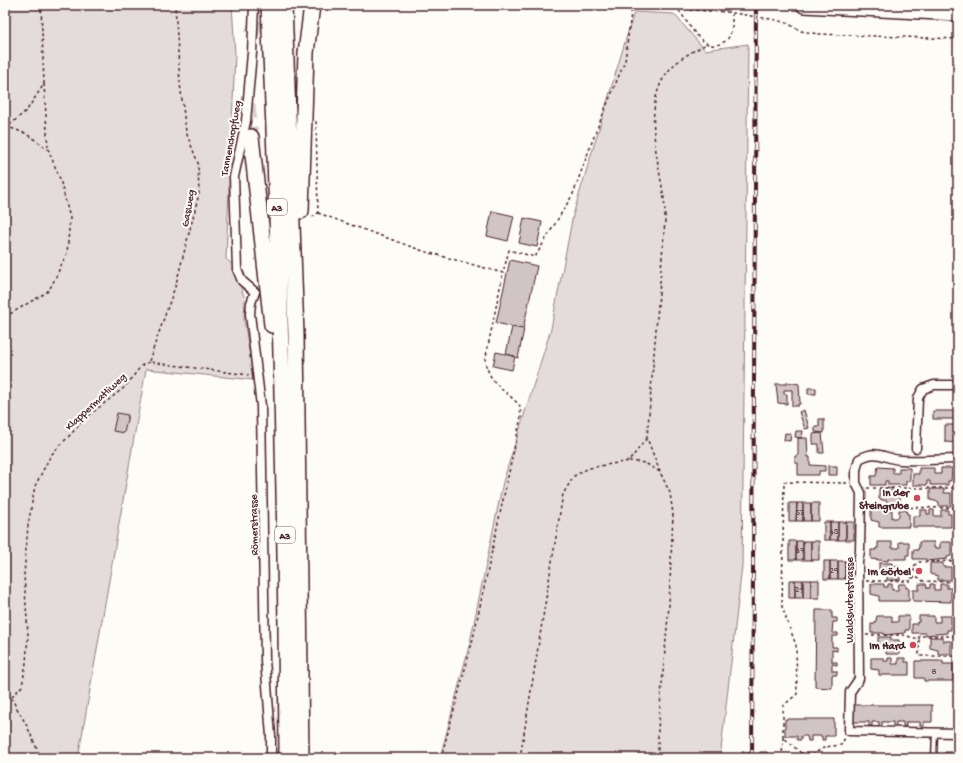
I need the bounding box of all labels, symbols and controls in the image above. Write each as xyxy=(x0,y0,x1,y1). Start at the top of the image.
street label: Tannenchopfweg xyxy=(218,100,245,178)
street label: Gasweg xyxy=(180,189,198,228)
road number: A3 xyxy=(267,199,287,215)
street label: Klappermatliweg xyxy=(64,371,129,434)
place label: In der Steingrube xyxy=(859,488,910,514)
marker: In der Steingrube xyxy=(912,493,922,503)
street label: Römerstrasse xyxy=(248,494,262,556)
house number: 53 xyxy=(795,508,805,519)
road number: A3 xyxy=(275,527,295,543)
house number: 45 xyxy=(830,527,839,538)
house number: 37 xyxy=(794,546,805,557)
street label: Waldshuterstrasse xyxy=(845,557,857,643)
house number: 29 xyxy=(830,566,839,577)
marker: Im Görbel xyxy=(914,566,924,576)
place label: Im Görbel xyxy=(867,567,912,579)
house number: 21 xyxy=(795,585,803,596)
marker: Im Hard xyxy=(908,640,918,650)
place label: Im Hard xyxy=(869,641,907,653)
house number: 8 xyxy=(932,667,937,678)

